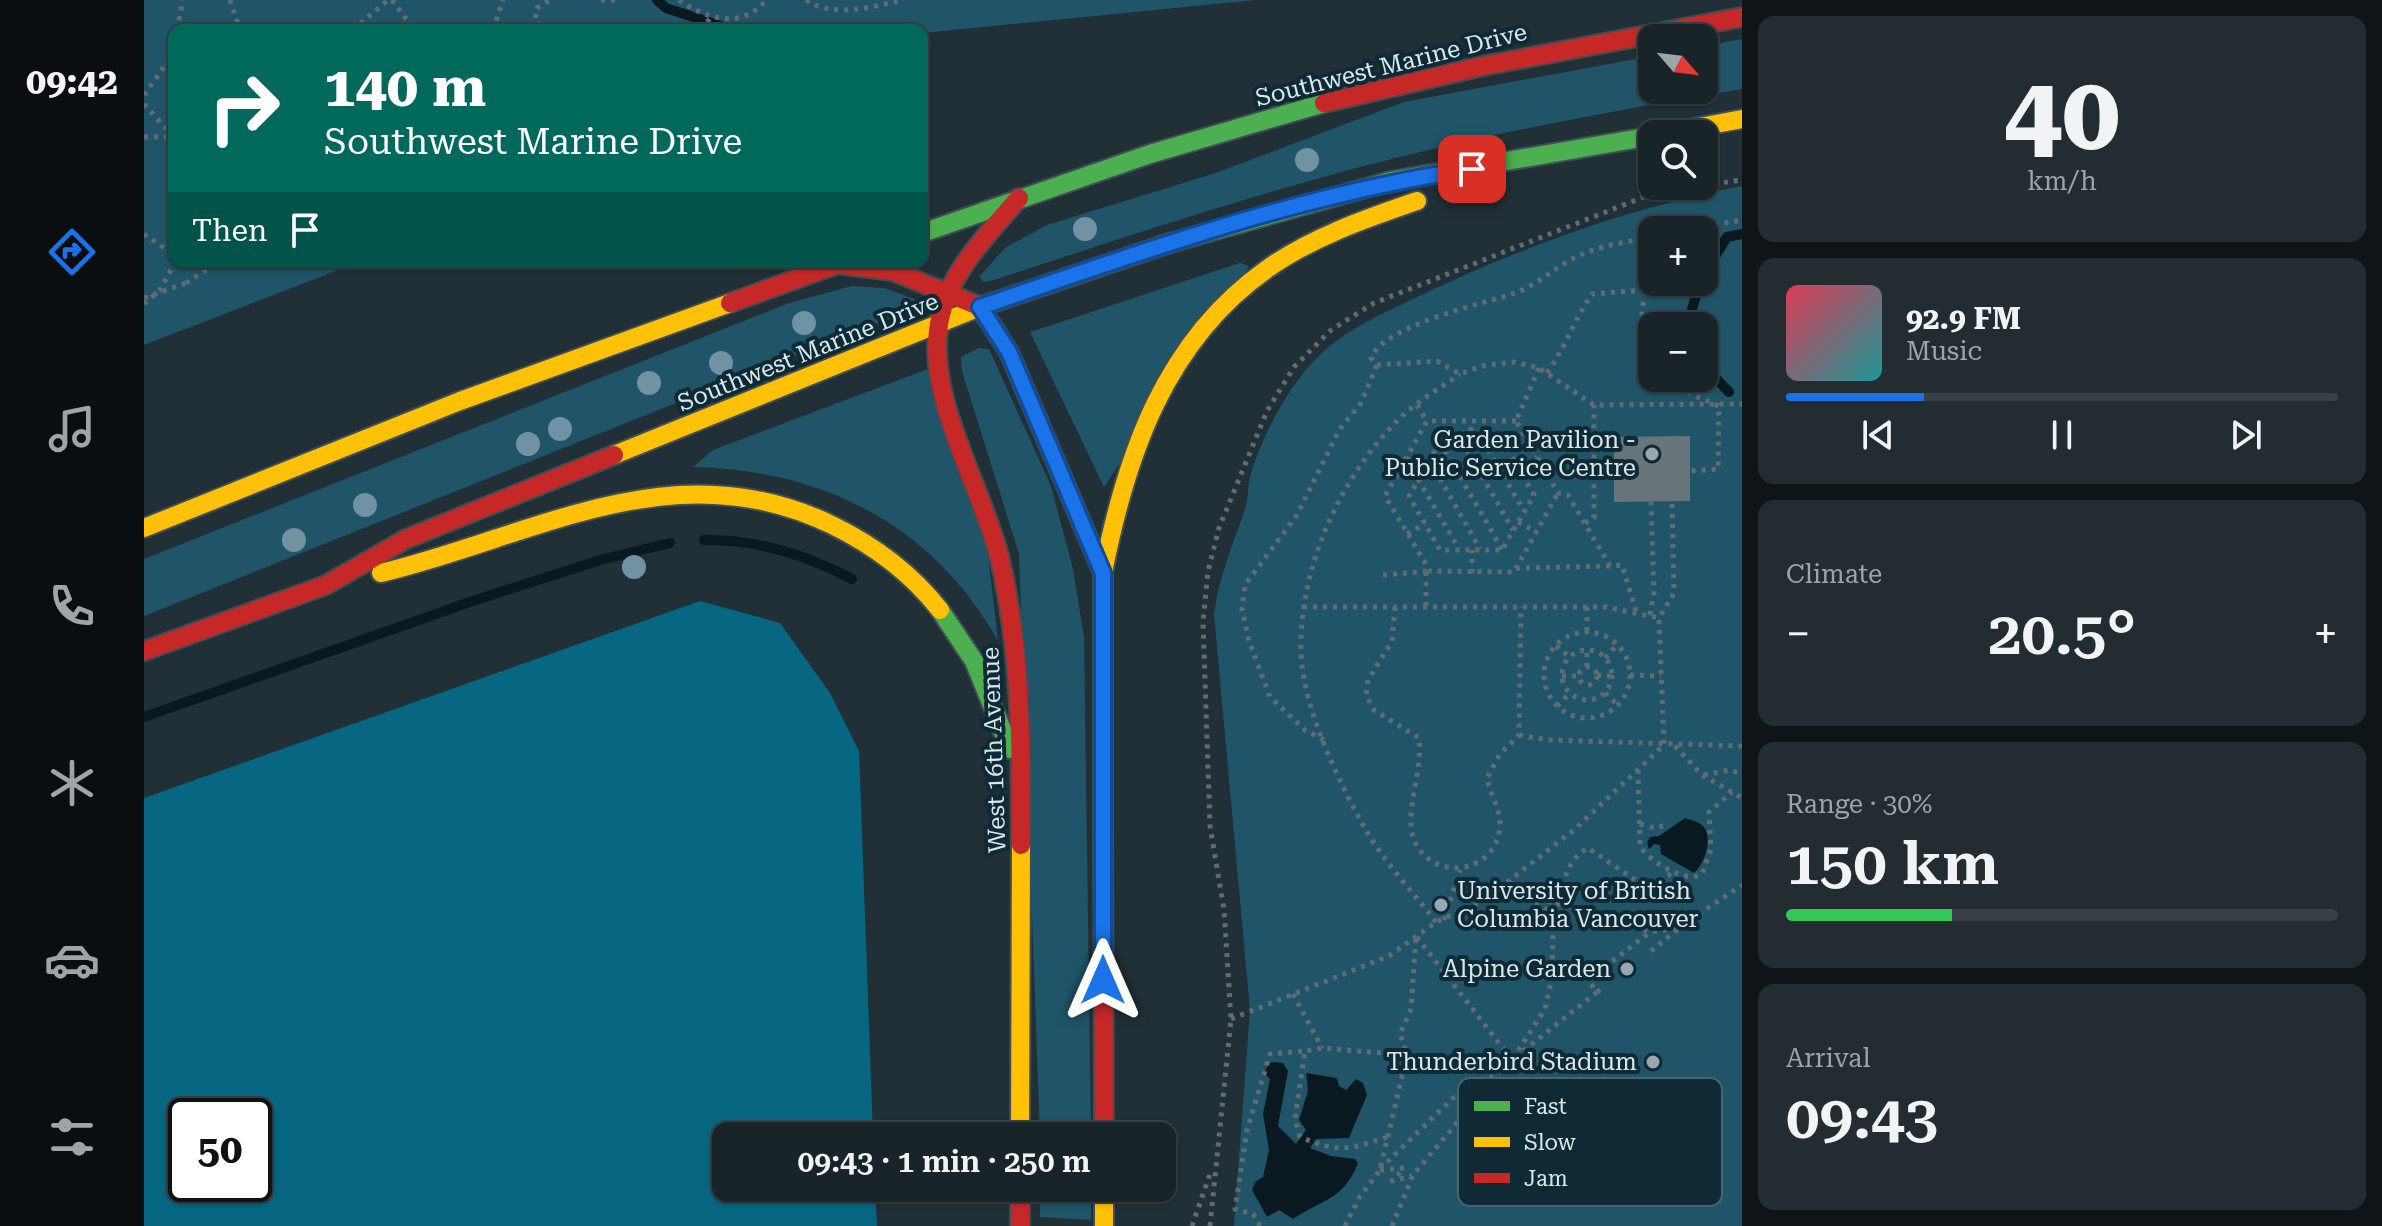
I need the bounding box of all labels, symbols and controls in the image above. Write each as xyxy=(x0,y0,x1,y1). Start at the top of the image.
street label: Southwest Marine Drive xyxy=(1252,18,1530,112)
north arrow xyxy=(1638,24,1718,104)
map controls xyxy=(1638,24,1718,392)
text: 40 xyxy=(2004,53,2120,174)
text: 140 m xyxy=(324,54,486,120)
icon: right xyxy=(192,56,296,160)
text: 09:42 xyxy=(26,61,118,103)
button: search xyxy=(1638,120,1718,200)
text: Southwest Marine Drive xyxy=(324,121,742,163)
pin xyxy=(1438,135,1506,203)
icon: arrive xyxy=(1450,147,1494,191)
text: km/h xyxy=(2027,166,2097,196)
icon: arrive xyxy=(283,208,327,252)
text: Then xyxy=(192,213,267,248)
button: + xyxy=(1638,216,1718,296)
icon: directions xyxy=(44,224,100,280)
street label: Southwest Marine Drive xyxy=(674,287,942,417)
text: 92.9 FM xyxy=(1906,301,2021,336)
button: − xyxy=(1638,312,1718,392)
text: Music xyxy=(1906,336,1982,366)
icon: music xyxy=(44,401,100,457)
icon: previous xyxy=(1856,413,1900,457)
icon: pause xyxy=(2040,413,2084,457)
icon: next xyxy=(2224,413,2268,457)
place label: Garden Pavilion - Public Service Centre xyxy=(1384,426,1636,482)
marker: Garden Pavilion - Public Service Centre xyxy=(1643,445,1661,463)
text: Climate xyxy=(1786,559,1882,589)
icon: phone xyxy=(44,578,100,634)
text: 20.5° xyxy=(1988,598,2136,669)
text: − xyxy=(1786,608,1811,660)
text: + xyxy=(2313,608,2338,660)
street label: West 16th Avenue xyxy=(976,646,1012,854)
icon: climate xyxy=(44,755,100,811)
text: Range · 30% xyxy=(1786,789,1932,819)
text: 150 km xyxy=(1786,828,1999,899)
place label: University of British Columbia Vancouver xyxy=(1457,877,1699,933)
marker: University of British Columbia Vancouver xyxy=(1432,896,1450,914)
icon: car xyxy=(44,932,100,988)
position arrow xyxy=(1061,938,1145,1022)
place label: Alpine Garden xyxy=(1443,955,1611,983)
marker: Alpine Garden xyxy=(1618,960,1636,978)
text: Arrival xyxy=(1786,1043,1871,1073)
place label: Thunderbird Stadium xyxy=(1386,1048,1637,1076)
marker: Thunderbird Stadium xyxy=(1644,1053,1662,1071)
legend xyxy=(1458,1078,1722,1206)
text: 09:43 xyxy=(1786,1082,1938,1153)
text: Fast xyxy=(1524,1094,1567,1119)
speed limit sign: 50 xyxy=(168,1098,272,1202)
icon: filters xyxy=(44,1109,100,1165)
text: Slow xyxy=(1524,1130,1577,1155)
text: 09:43 · 1 min · 250 m xyxy=(798,1144,1090,1179)
text: Jam xyxy=(1524,1166,1568,1191)

